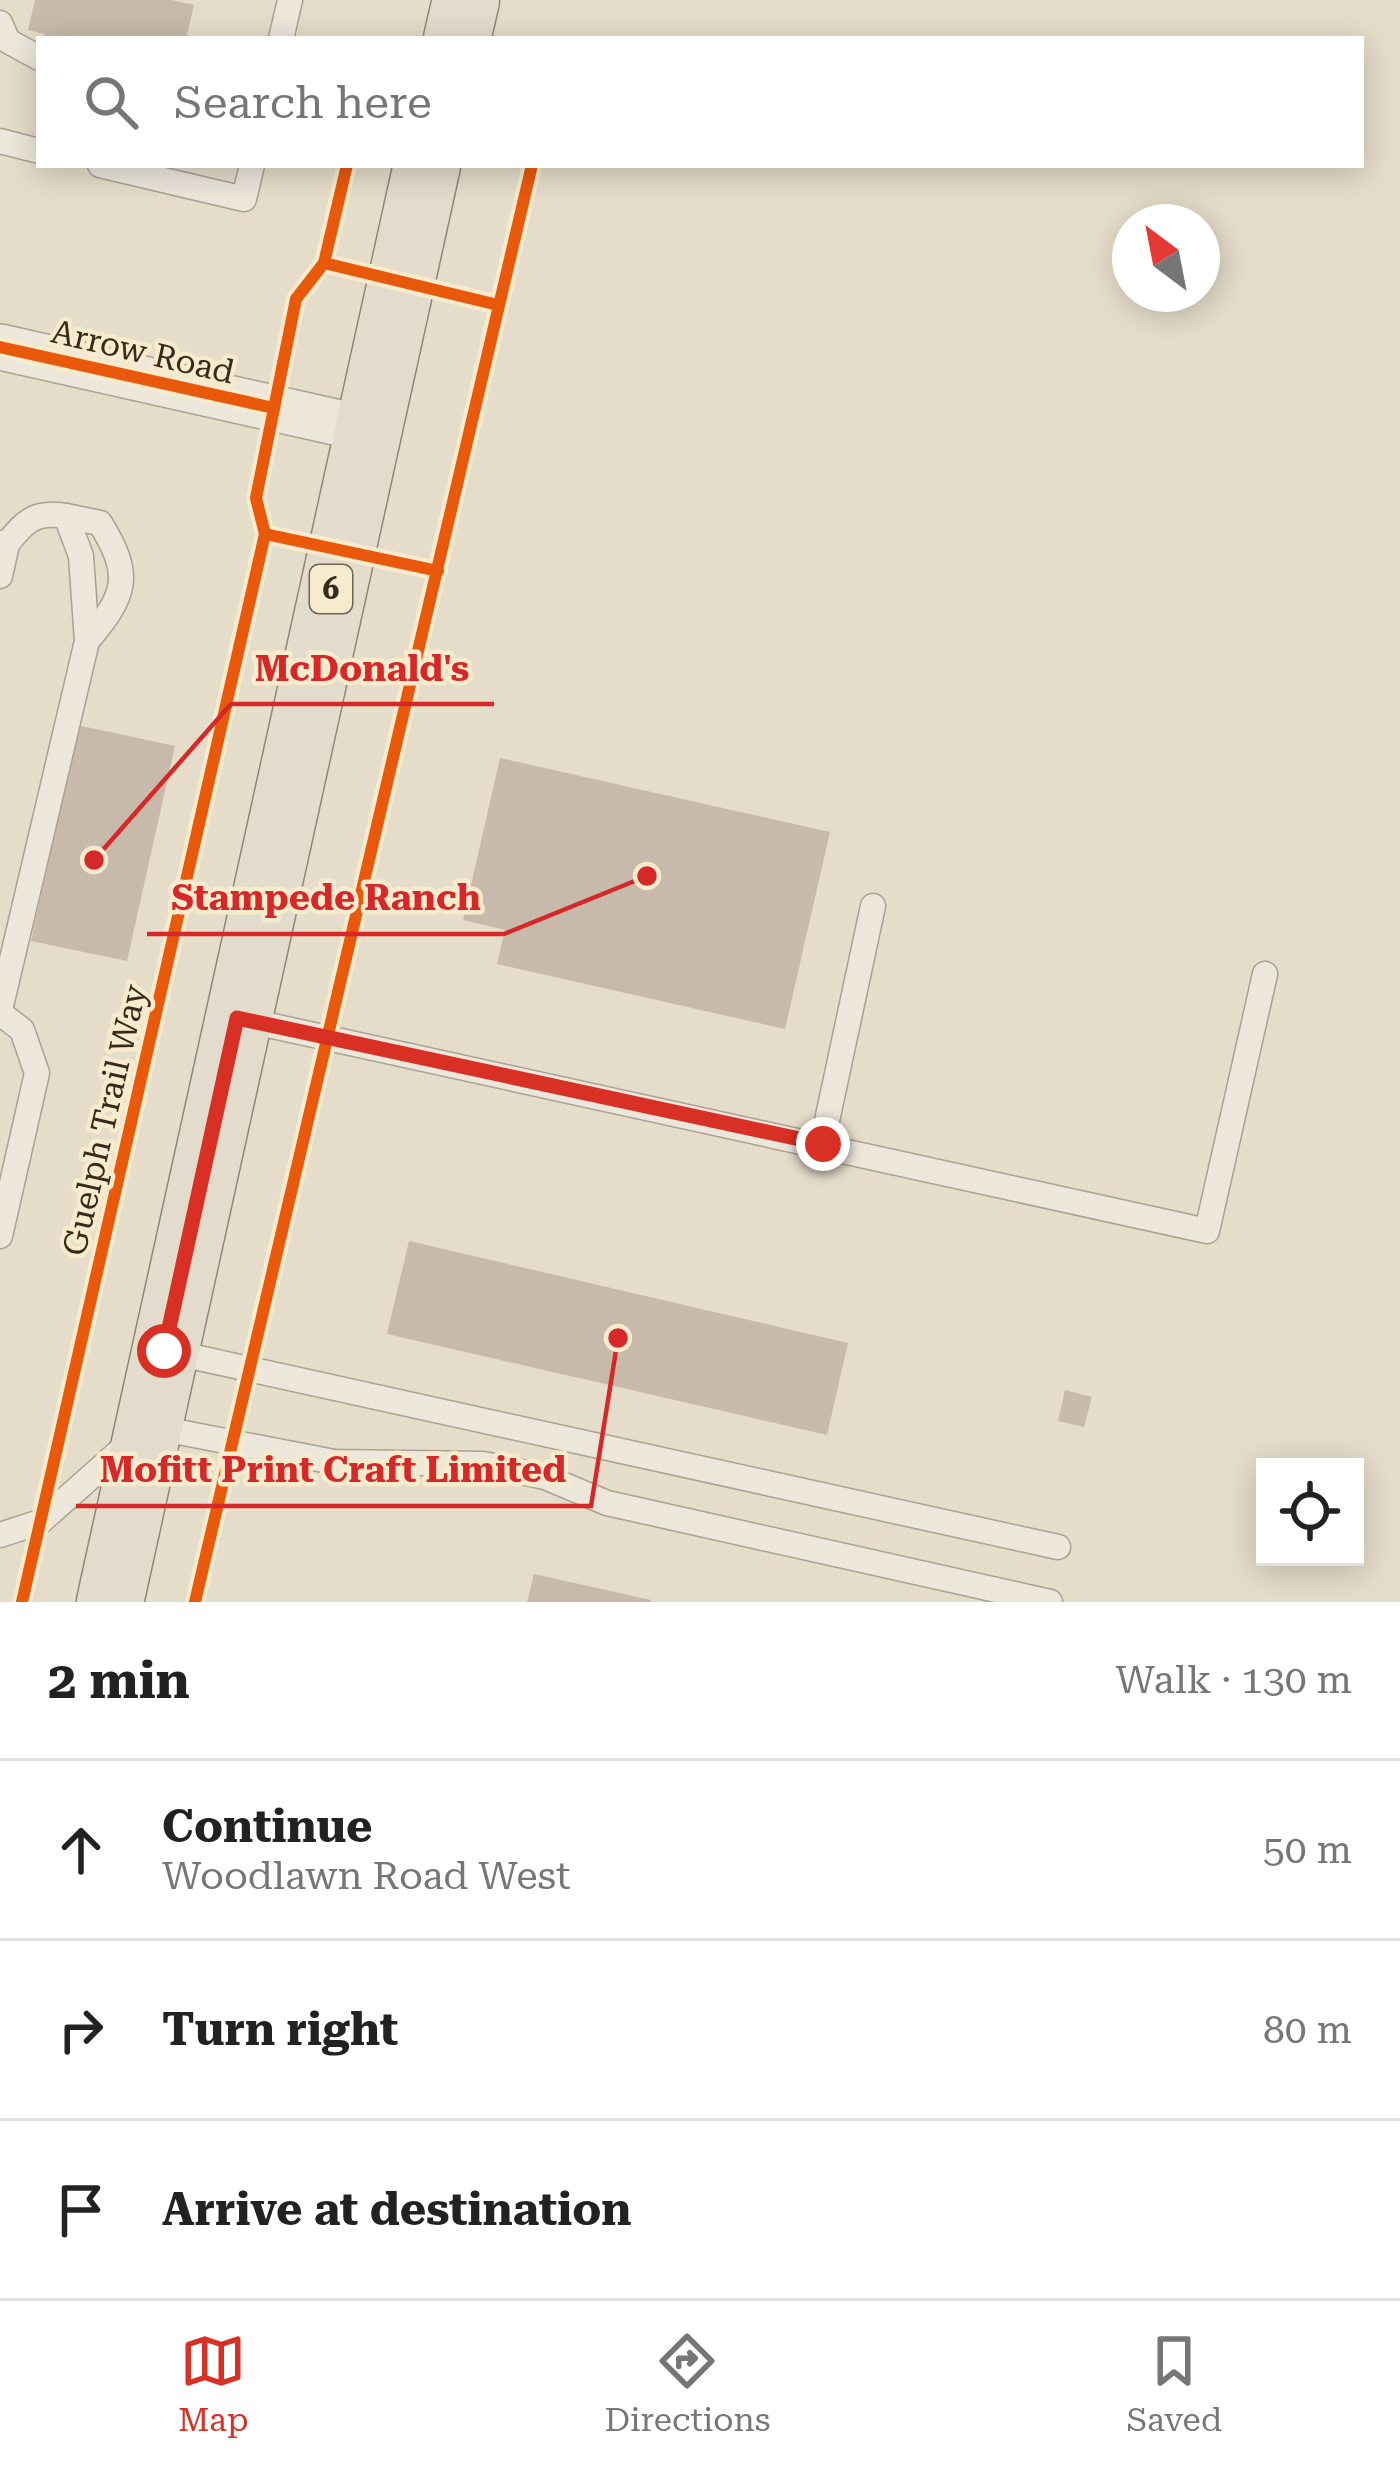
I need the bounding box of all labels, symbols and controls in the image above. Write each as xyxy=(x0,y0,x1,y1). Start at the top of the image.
search box xyxy=(36,36,1364,168)
icon: search xyxy=(78,69,144,135)
text: Search here xyxy=(174,76,432,129)
north arrow xyxy=(1112,204,1220,312)
street label: Arrow Road xyxy=(48,312,238,391)
road number: 6 xyxy=(310,565,352,613)
callout: McDonald's xyxy=(231,632,494,704)
text: McDonald's xyxy=(255,648,469,690)
callout: Stampede Ranch xyxy=(147,862,504,934)
text: Stampede Ranch xyxy=(171,877,481,919)
street label: Guelph Trail Way xyxy=(54,980,155,1259)
route end xyxy=(796,1117,850,1171)
route start xyxy=(137,1324,191,1378)
callout: Mofitt Print Craft Limited xyxy=(76,1434,591,1506)
text: Mofitt Print Craft Limited xyxy=(100,1449,566,1491)
map controls xyxy=(1256,1458,1364,1566)
button: locate xyxy=(1256,1458,1364,1566)
text: 2 min xyxy=(48,1651,190,1710)
text: Walk · 130 m xyxy=(1116,1657,1352,1703)
text: Continue xyxy=(162,1800,373,1853)
icon: ahead xyxy=(48,1817,114,1883)
text: 50 m xyxy=(1263,1827,1352,1873)
text: Woodlawn Road West xyxy=(162,1853,571,1899)
icon: right xyxy=(48,1997,114,2063)
text: Turn right xyxy=(162,2003,398,2056)
text: 80 m xyxy=(1263,2007,1352,2053)
icon: arrive xyxy=(48,2177,114,2243)
text: Arrive at destination xyxy=(162,2183,631,2236)
tab: Map xyxy=(178,2328,249,2439)
tab: Directions xyxy=(604,2328,770,2439)
tab: Saved xyxy=(1126,2328,1222,2439)

